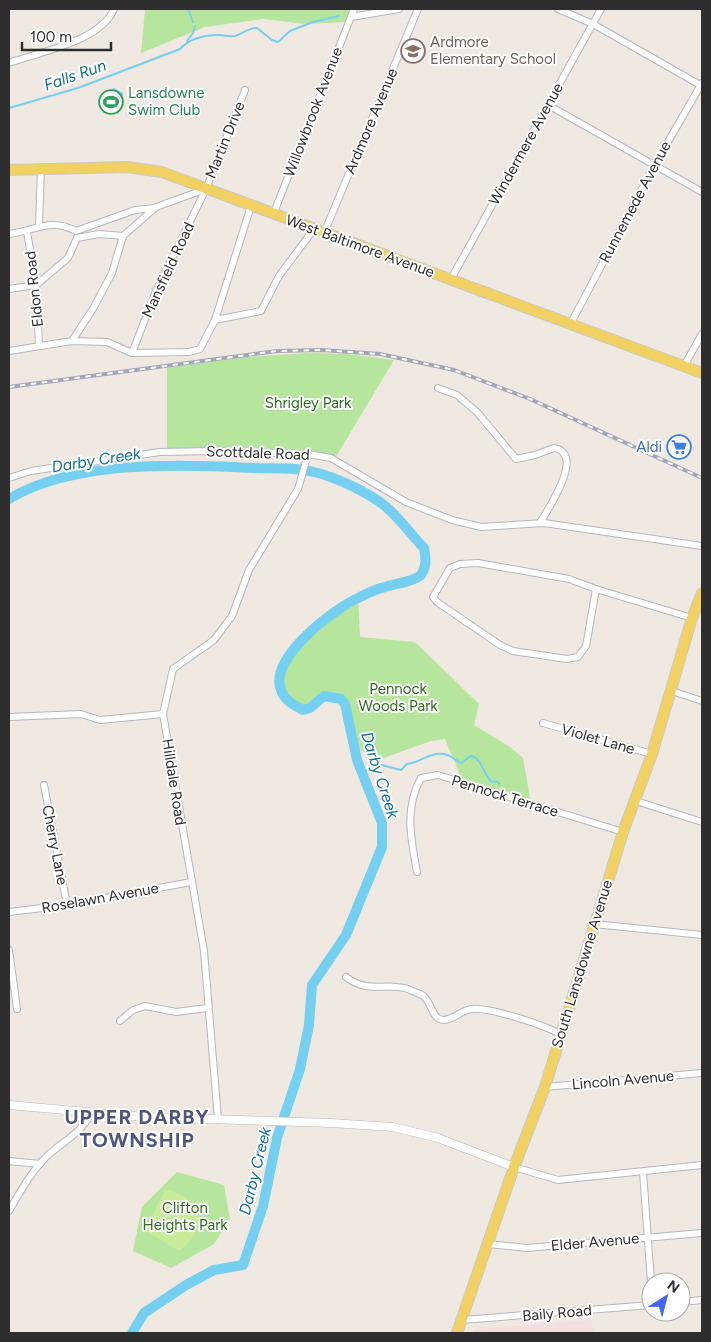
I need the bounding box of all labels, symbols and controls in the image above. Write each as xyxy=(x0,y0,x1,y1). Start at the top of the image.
scale bar xyxy=(22,20,111,52)
text: 100 m xyxy=(30,28,72,46)
place label: Ardmore Elementary School xyxy=(430,33,556,68)
school or university icon: Ardmore Elementary School xyxy=(400,38,426,64)
street label: Willowbrook Avenue xyxy=(280,44,346,180)
water label: Falls Run xyxy=(41,56,109,94)
street label: Ardmore Avenue xyxy=(341,65,401,177)
street label: Windermere Avenue xyxy=(485,80,567,208)
place label: Lansdowne Swim Club xyxy=(128,84,204,119)
sports icon: Lansdowne Swim Club xyxy=(98,89,124,115)
street label: Martin Drive xyxy=(201,99,249,181)
street label: Runnemede Avenue xyxy=(595,138,675,266)
street label: West Baltimore Avenue xyxy=(283,211,437,281)
street label: Mansfield Road xyxy=(138,219,198,321)
street label: Eldon Road xyxy=(21,250,47,328)
park label: Shrigley Park xyxy=(265,394,352,412)
supermarket icon: Aldi xyxy=(666,434,692,460)
place label: Aldi xyxy=(636,438,662,456)
street label: Scottdale Road xyxy=(206,442,310,464)
water label: Darby Creek xyxy=(50,443,143,476)
park label: Pennock Woods Park xyxy=(358,680,438,715)
street label: Violet Lane xyxy=(559,720,637,758)
water label: Darby Creek xyxy=(357,729,403,822)
street label: Hilldale Road xyxy=(158,737,190,827)
street label: Pennock Terrace xyxy=(449,771,561,821)
street label: Cherry Lane xyxy=(38,803,72,887)
street label: South Lansdowne Avenue xyxy=(548,878,616,1050)
street label: Roselawn Avenue xyxy=(40,879,160,917)
street label: Lincoln Avenue xyxy=(571,1067,675,1093)
district label: UPPER DARBY TOWNSHIP xyxy=(65,1105,210,1152)
water label: Darby Creek xyxy=(235,1124,275,1217)
park label: Clifton Heights Park xyxy=(142,1199,228,1234)
street label: Elder Avenue xyxy=(550,1229,640,1255)
north arrow xyxy=(641,1272,691,1322)
text: N xyxy=(664,1277,683,1297)
street label: Baily Road xyxy=(521,1301,593,1325)

